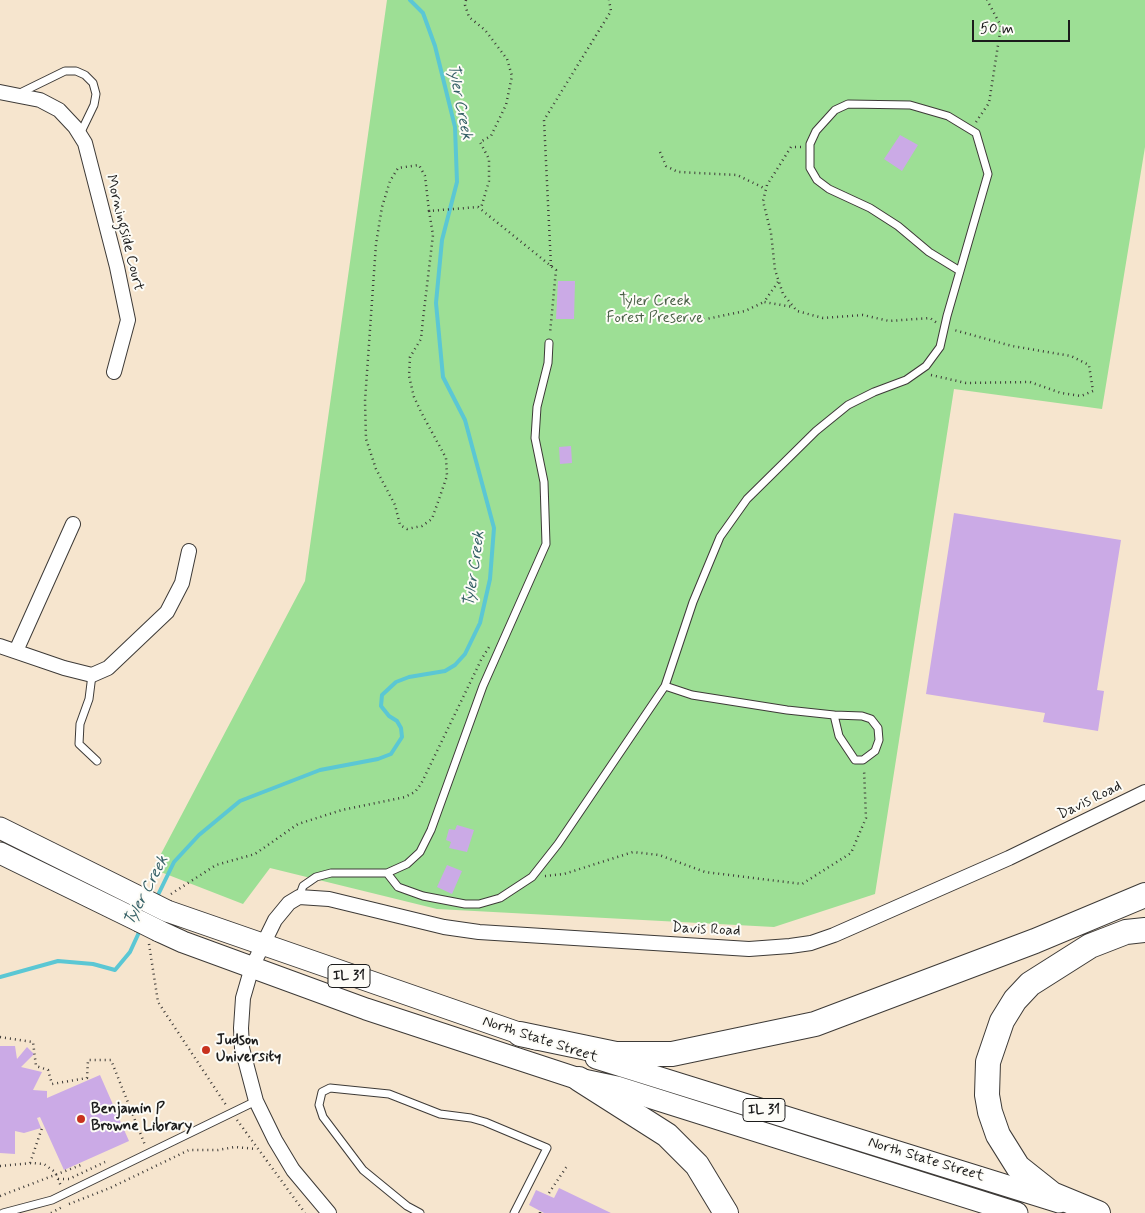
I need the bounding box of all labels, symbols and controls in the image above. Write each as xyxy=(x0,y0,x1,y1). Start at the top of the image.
scale bar xyxy=(975,10,1072,42)
text: 50 m xyxy=(980,19,1014,39)
water label: Tyler Creek xyxy=(442,63,476,141)
street label: Morningside Court xyxy=(101,173,147,293)
park label: Tyler Creek Forest Preserve xyxy=(607,293,703,328)
water label: Tyler Creek xyxy=(460,530,490,608)
street label: Davis Road xyxy=(1055,778,1125,824)
water label: Tyler Creek xyxy=(121,853,173,929)
street label: Davis Road xyxy=(671,919,741,941)
road number: IL 31 xyxy=(328,964,370,988)
street label: North State Street xyxy=(480,1013,600,1067)
place label: Judson University xyxy=(216,1032,281,1067)
marker: Judson University xyxy=(200,1044,212,1056)
road number: IL 31 xyxy=(743,1098,785,1122)
place label: Benjamin P Browne Library xyxy=(91,1101,192,1136)
marker: Benjamin P Browne Library xyxy=(75,1113,87,1125)
street label: North State Street xyxy=(866,1134,986,1186)

